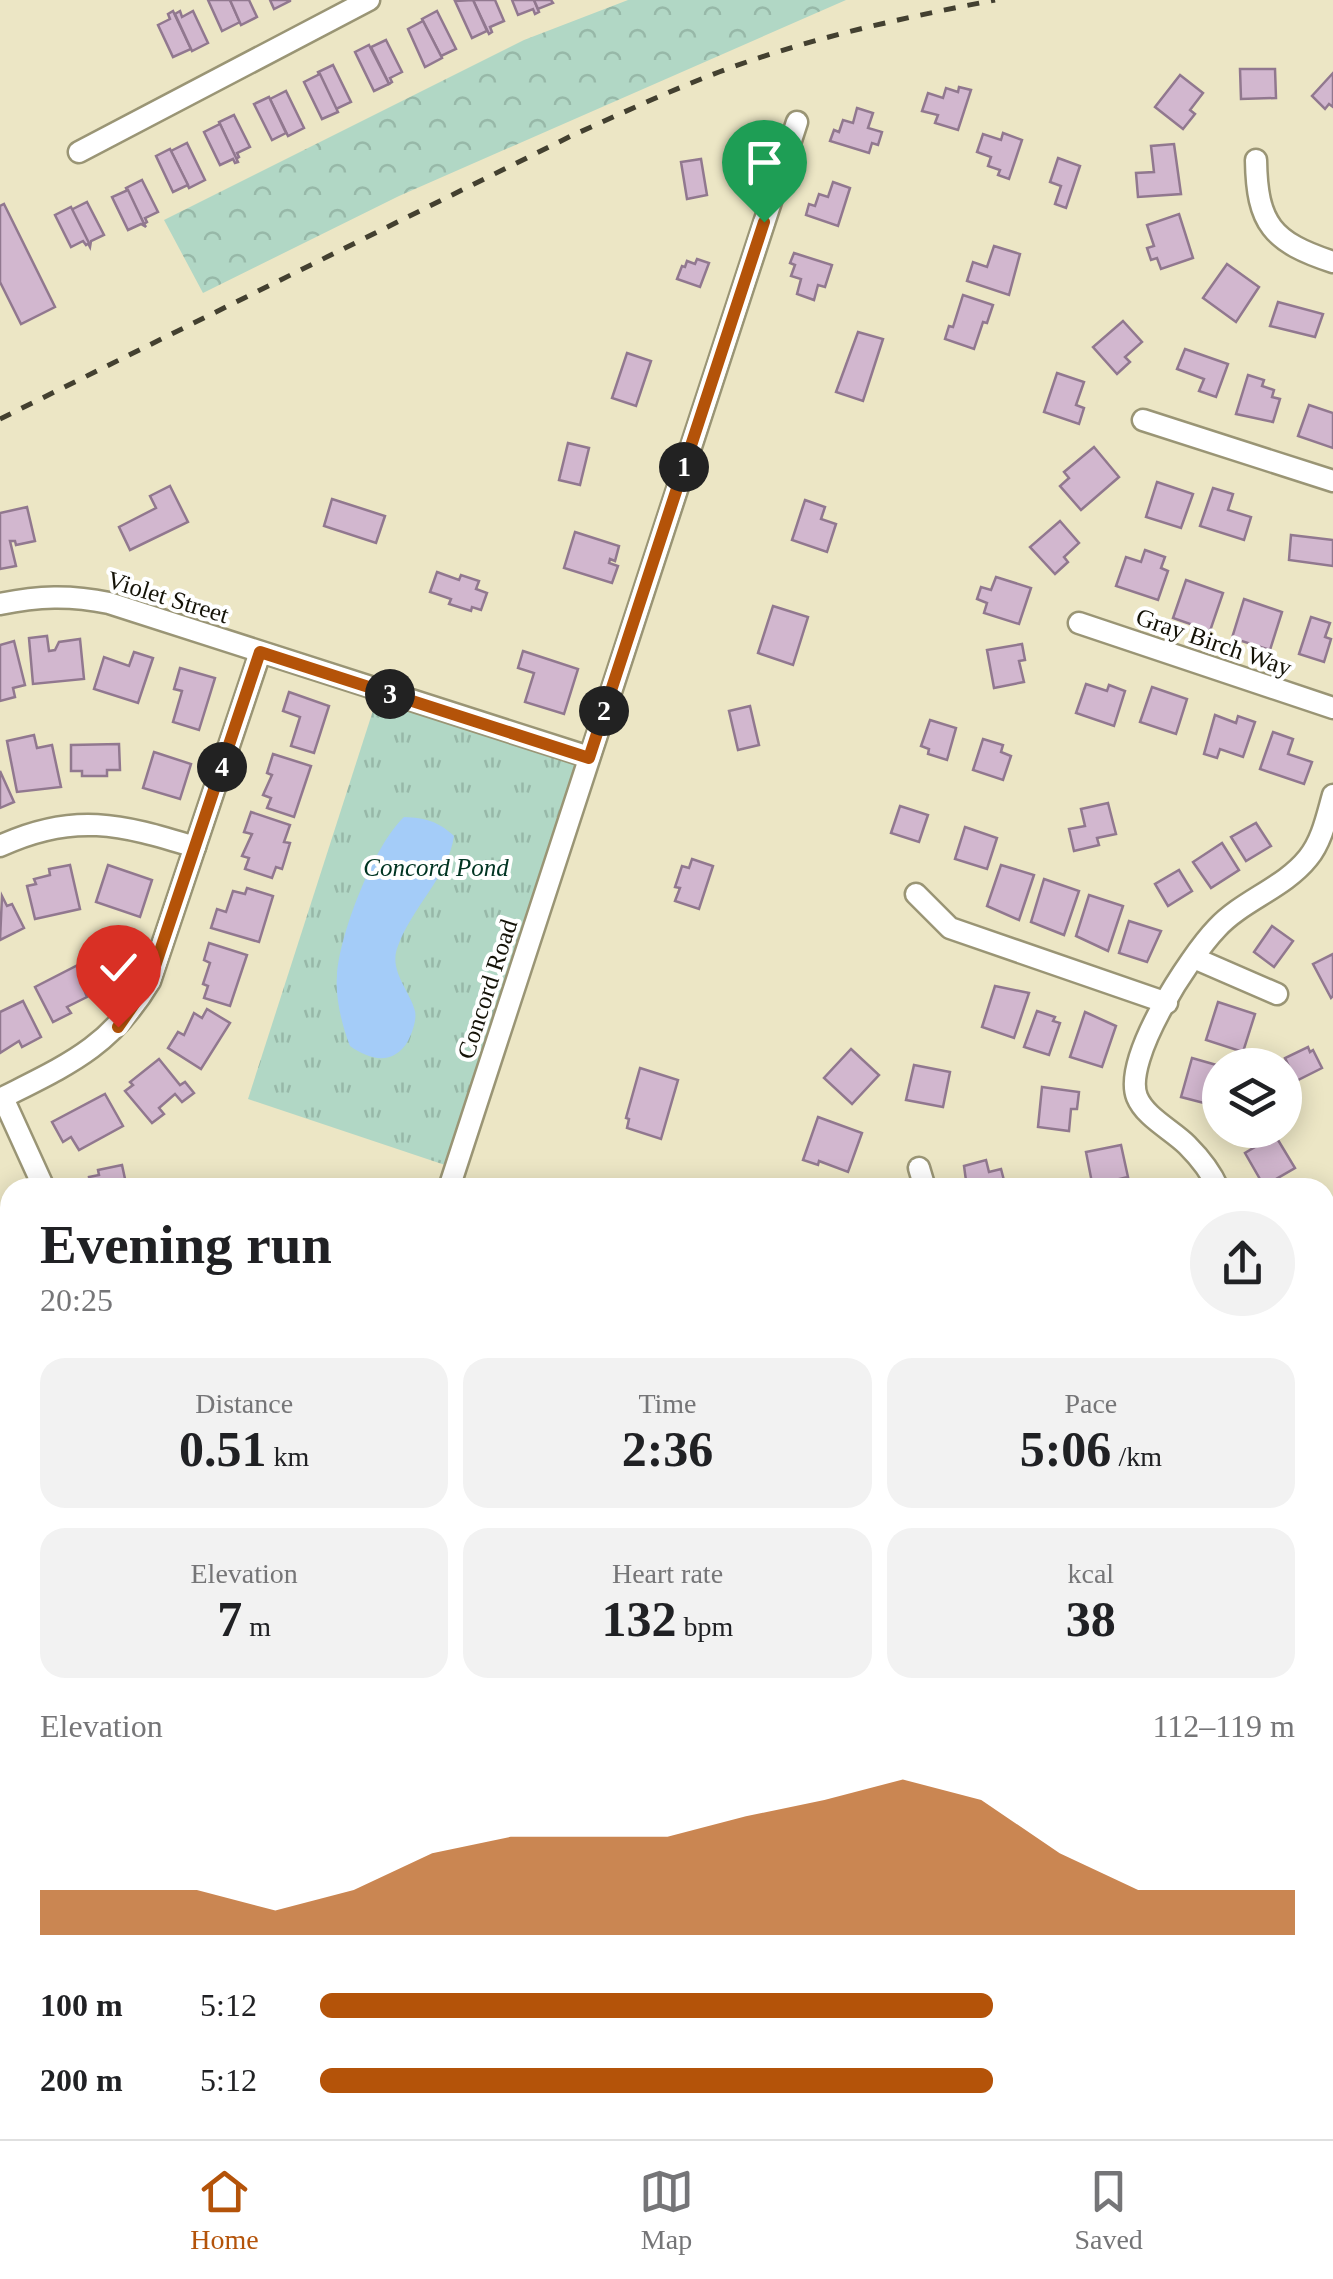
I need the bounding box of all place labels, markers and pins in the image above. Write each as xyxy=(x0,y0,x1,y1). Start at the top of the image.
pin xyxy=(722,120,807,223)
pin: 1 xyxy=(659,442,709,492)
pin: 3 xyxy=(365,669,415,719)
pin: 2 xyxy=(579,686,629,736)
pin: 4 xyxy=(197,742,247,792)
pin xyxy=(76,925,161,1028)

